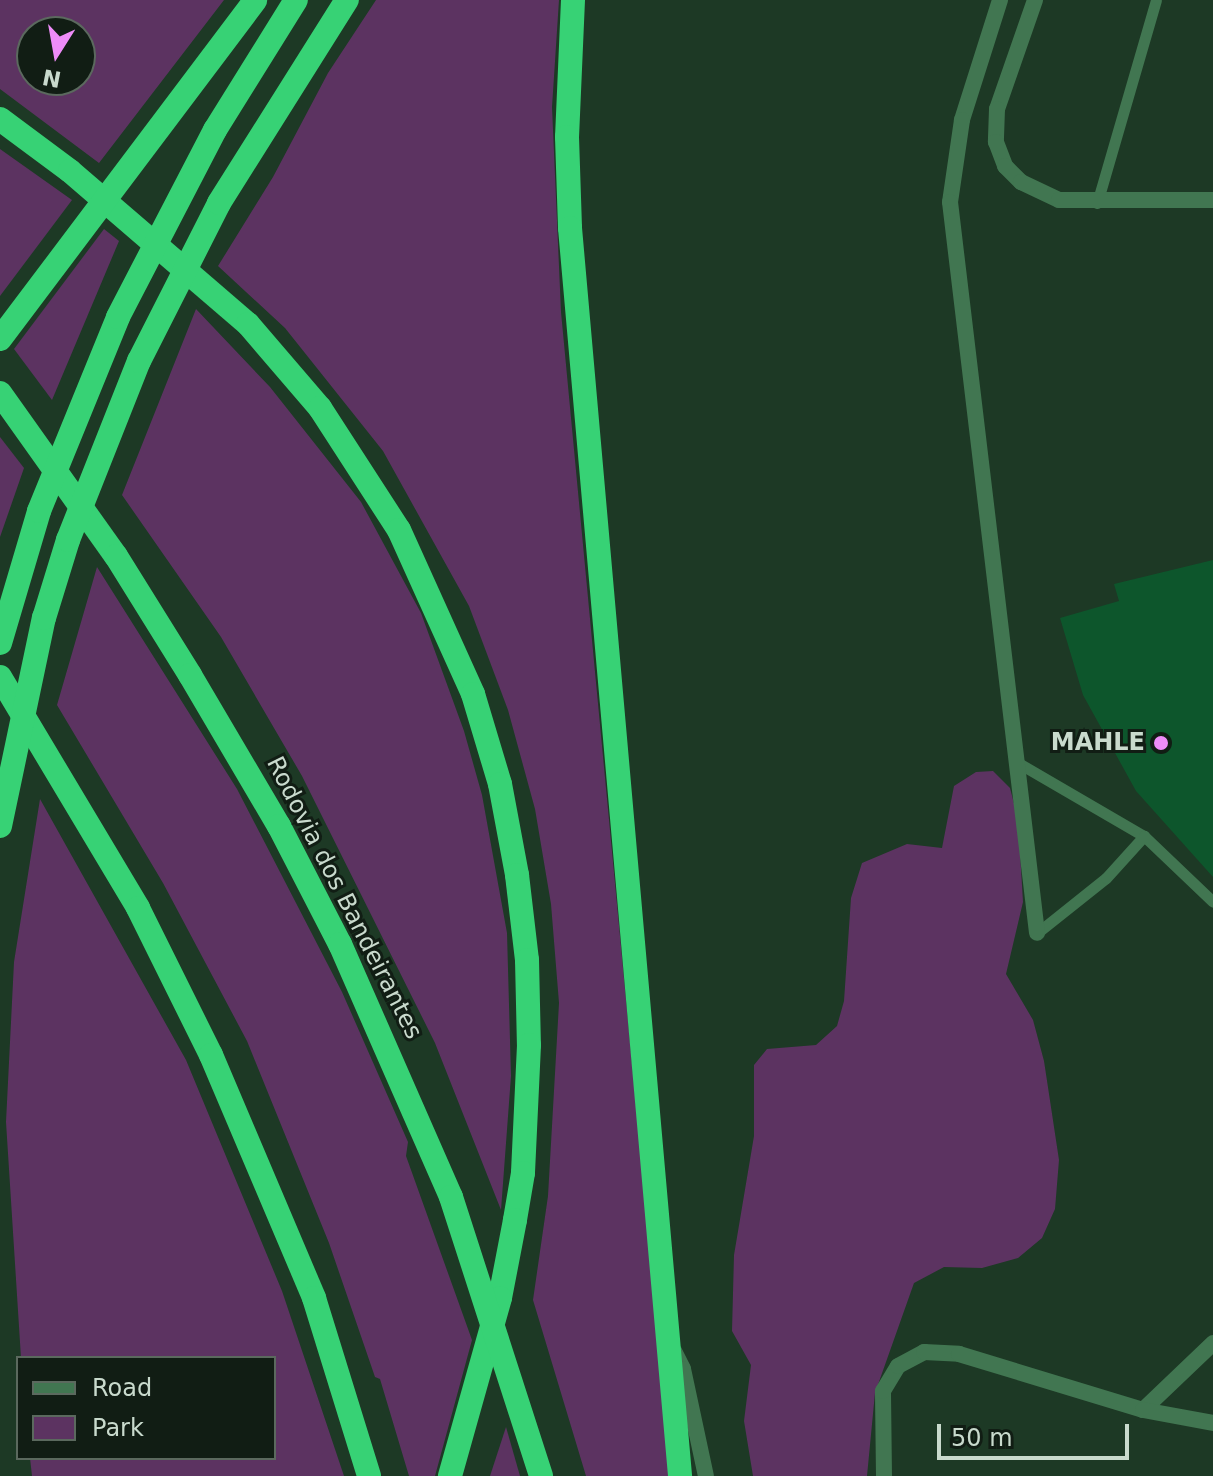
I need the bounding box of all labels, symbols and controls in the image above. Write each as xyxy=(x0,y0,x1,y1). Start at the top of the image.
north arrow xyxy=(16,16,96,96)
text: N xyxy=(40,64,63,92)
place label: MAHLE xyxy=(1051,729,1145,757)
marker: MAHLE xyxy=(1152,734,1170,752)
street label: Rodovia dos Bandeirantes xyxy=(260,752,428,1044)
legend xyxy=(16,1356,276,1460)
text: Road xyxy=(92,1374,152,1402)
scale bar xyxy=(941,1408,1133,1458)
text: Park xyxy=(92,1414,144,1442)
text: 50 m xyxy=(951,1424,1013,1452)

